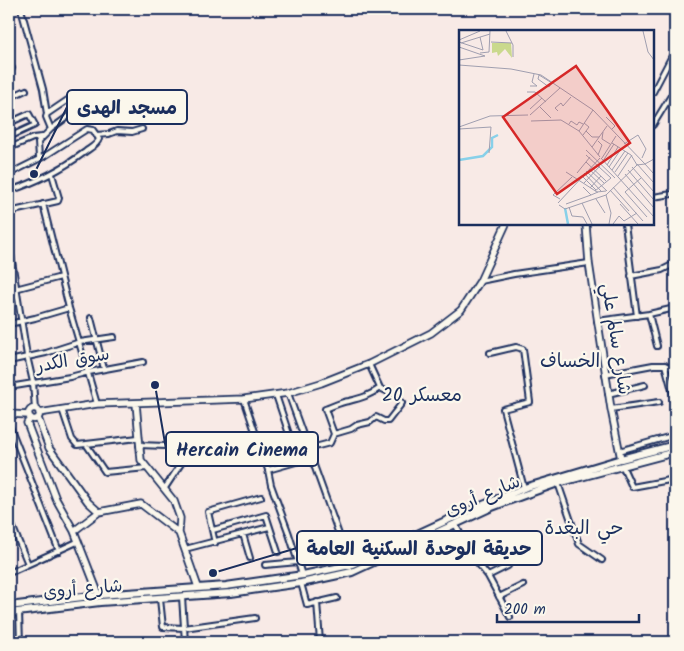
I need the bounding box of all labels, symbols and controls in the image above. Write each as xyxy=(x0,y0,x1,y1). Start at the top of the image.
inset map xyxy=(459,30,654,225)
callout: مسجد الهدى xyxy=(67,90,187,124)
text: مسجد الهدى xyxy=(77,94,177,124)
street label: شارع سالم علي xyxy=(592,281,638,397)
street label: سوق الكدر xyxy=(32,340,112,382)
district label: الخساف xyxy=(540,347,600,377)
district label: معسكر 20 xyxy=(382,381,462,411)
callout: Hercain Cinema xyxy=(166,432,318,466)
text: Hercain Cinema xyxy=(176,436,308,466)
street label: شارع أروى xyxy=(441,468,525,526)
district label: حي البغدة xyxy=(545,514,623,544)
callout: حديقة الوحدة السكنية العامة xyxy=(297,531,542,565)
text: حديقة الوحدة السكنية العامة xyxy=(307,535,531,565)
street label: شارع أروى xyxy=(42,572,124,608)
scale bar xyxy=(497,591,639,623)
text: 200 m xyxy=(504,598,546,622)

